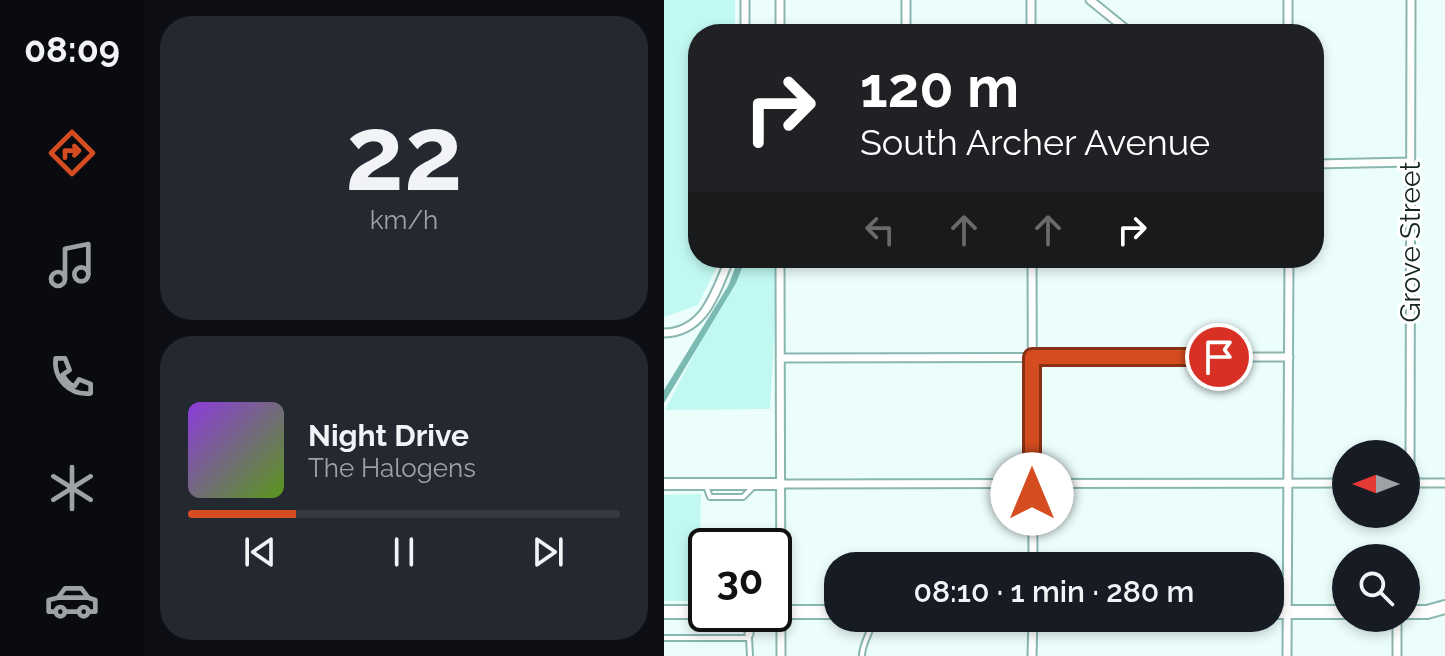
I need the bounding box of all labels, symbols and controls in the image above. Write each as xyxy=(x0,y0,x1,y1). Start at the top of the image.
text: 08:09 xyxy=(24,28,120,70)
text: 120 m xyxy=(860,54,1019,120)
icon: right xyxy=(728,56,832,160)
text: 22 xyxy=(345,92,463,214)
text: South Archer Avenue xyxy=(860,121,1210,163)
icon: directions xyxy=(44,125,100,181)
street label: Grove Street xyxy=(1394,161,1427,323)
text: km/h xyxy=(370,205,438,235)
icon: left xyxy=(858,208,902,252)
icon: ahead xyxy=(942,208,986,252)
icon: ahead xyxy=(1026,208,1070,252)
icon: right xyxy=(1110,208,1154,252)
icon: music xyxy=(44,237,100,293)
pin xyxy=(1185,323,1253,391)
icon: arrive xyxy=(1197,335,1241,379)
icon: phone xyxy=(44,349,100,405)
text: Night Drive xyxy=(308,418,469,453)
north arrow xyxy=(1332,440,1420,528)
map controls xyxy=(1332,440,1420,632)
position arrow xyxy=(990,452,1074,536)
text: The Halogens xyxy=(308,453,476,483)
icon: climate xyxy=(44,460,100,516)
speed limit sign: 30 xyxy=(688,528,792,632)
icon: previous xyxy=(238,530,282,574)
icon: pause xyxy=(382,530,426,574)
icon: next xyxy=(526,530,570,574)
button: search xyxy=(1332,544,1420,632)
icon: car xyxy=(44,572,100,628)
text: 08:10 · 1 min · 280 m xyxy=(914,574,1194,609)

